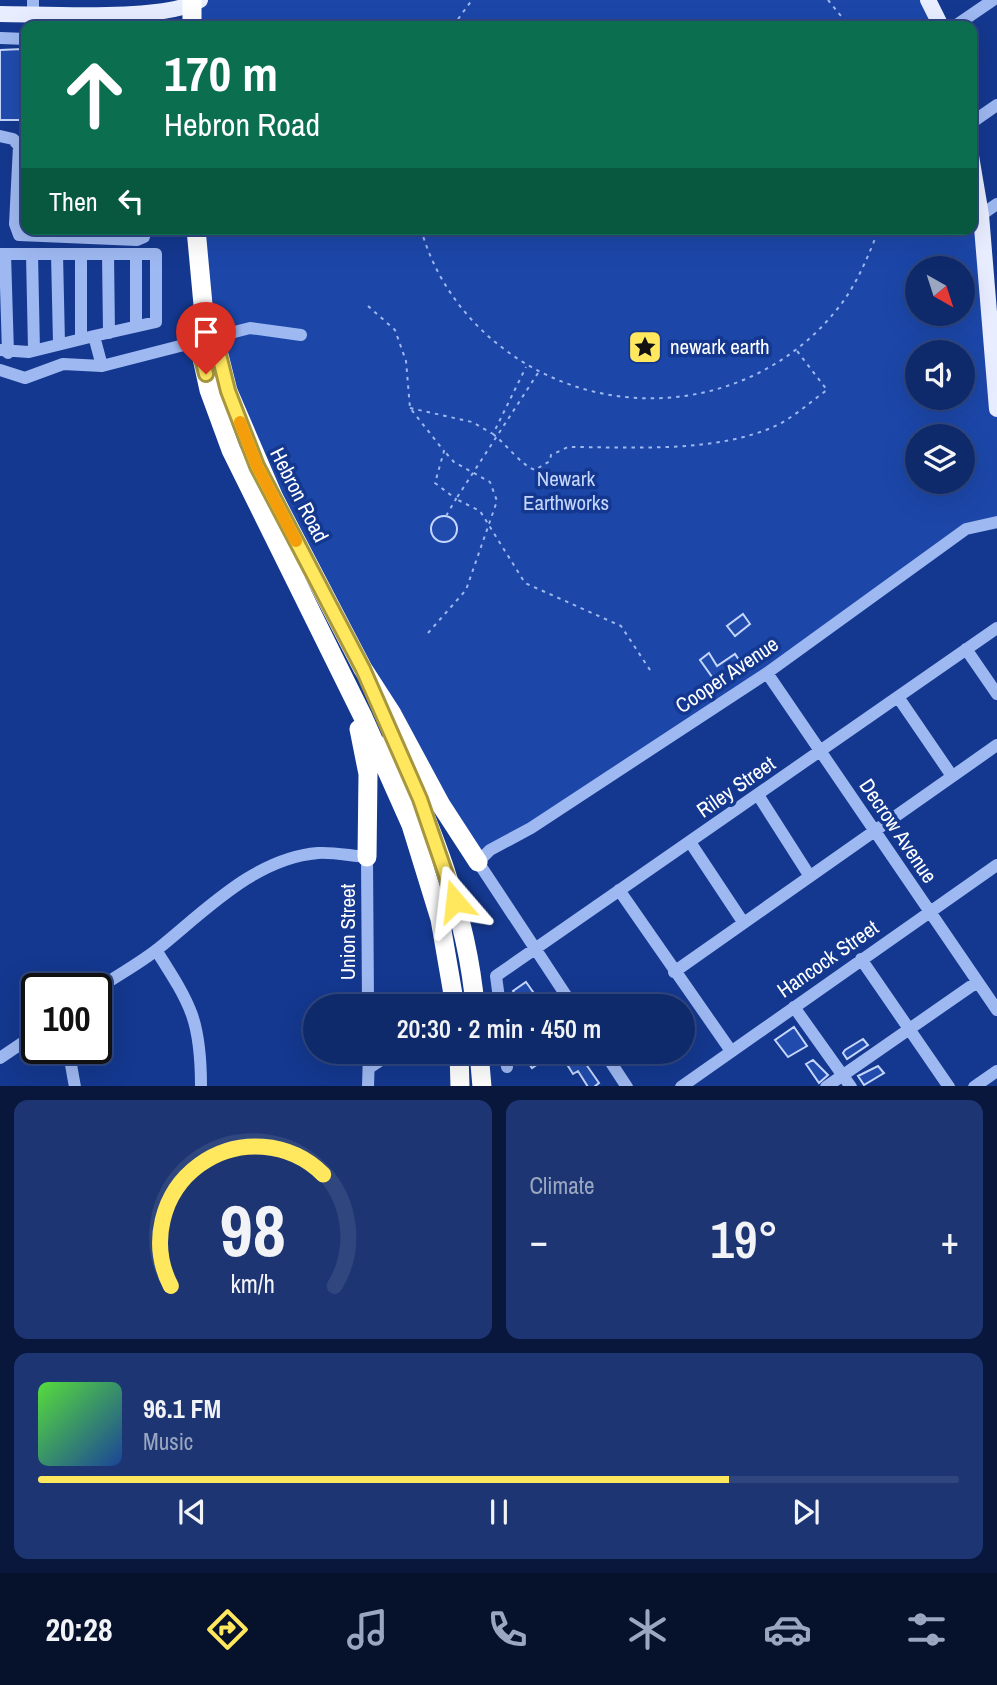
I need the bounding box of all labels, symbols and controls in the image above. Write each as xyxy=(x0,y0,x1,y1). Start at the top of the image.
text: 170 m xyxy=(164,40,278,106)
icon: ahead xyxy=(49,49,140,140)
text: Hebron Road xyxy=(164,103,320,146)
icon: left xyxy=(112,182,150,220)
text: Then xyxy=(49,184,98,219)
north arrow xyxy=(905,256,975,326)
map controls xyxy=(905,256,975,494)
pin xyxy=(176,302,236,374)
icon: arrive xyxy=(187,313,225,351)
place icon: newark earth xyxy=(626,328,664,366)
place label: newark earth xyxy=(670,332,770,361)
button: sound xyxy=(905,340,975,410)
button: layers xyxy=(905,424,975,494)
street label: Hebron Road xyxy=(263,443,336,547)
park label: Newark Earthworks xyxy=(523,464,609,517)
street label: Cooper Avenue xyxy=(670,629,784,720)
street label: Riley Street xyxy=(691,749,781,824)
street label: Decrow Avenue xyxy=(853,773,944,889)
position arrow xyxy=(418,864,492,938)
street label: Union Street xyxy=(333,883,362,980)
street label: Hancock Street xyxy=(771,913,884,1004)
speed limit sign: 100 xyxy=(21,973,112,1064)
text: 20:30 · 2 min · 450 m xyxy=(397,1011,601,1046)
text: Climate xyxy=(530,1170,594,1201)
text: 98 xyxy=(220,1181,286,1279)
text: 19° xyxy=(710,1204,778,1274)
text: − xyxy=(530,1215,548,1266)
text: + xyxy=(941,1215,959,1266)
text: km/h xyxy=(231,1266,275,1300)
text: 96.1 FM xyxy=(143,1391,221,1426)
text: Music xyxy=(143,1426,193,1457)
icon: previous xyxy=(173,1493,211,1531)
icon: pause xyxy=(480,1493,518,1531)
icon: next xyxy=(787,1493,825,1531)
icon: directions xyxy=(203,1605,252,1654)
icon: music xyxy=(343,1605,392,1654)
icon: phone xyxy=(483,1605,532,1654)
icon: climate xyxy=(623,1605,672,1654)
icon: car xyxy=(763,1605,812,1654)
icon: filters xyxy=(902,1605,951,1654)
text: 20:28 xyxy=(45,1608,113,1651)

